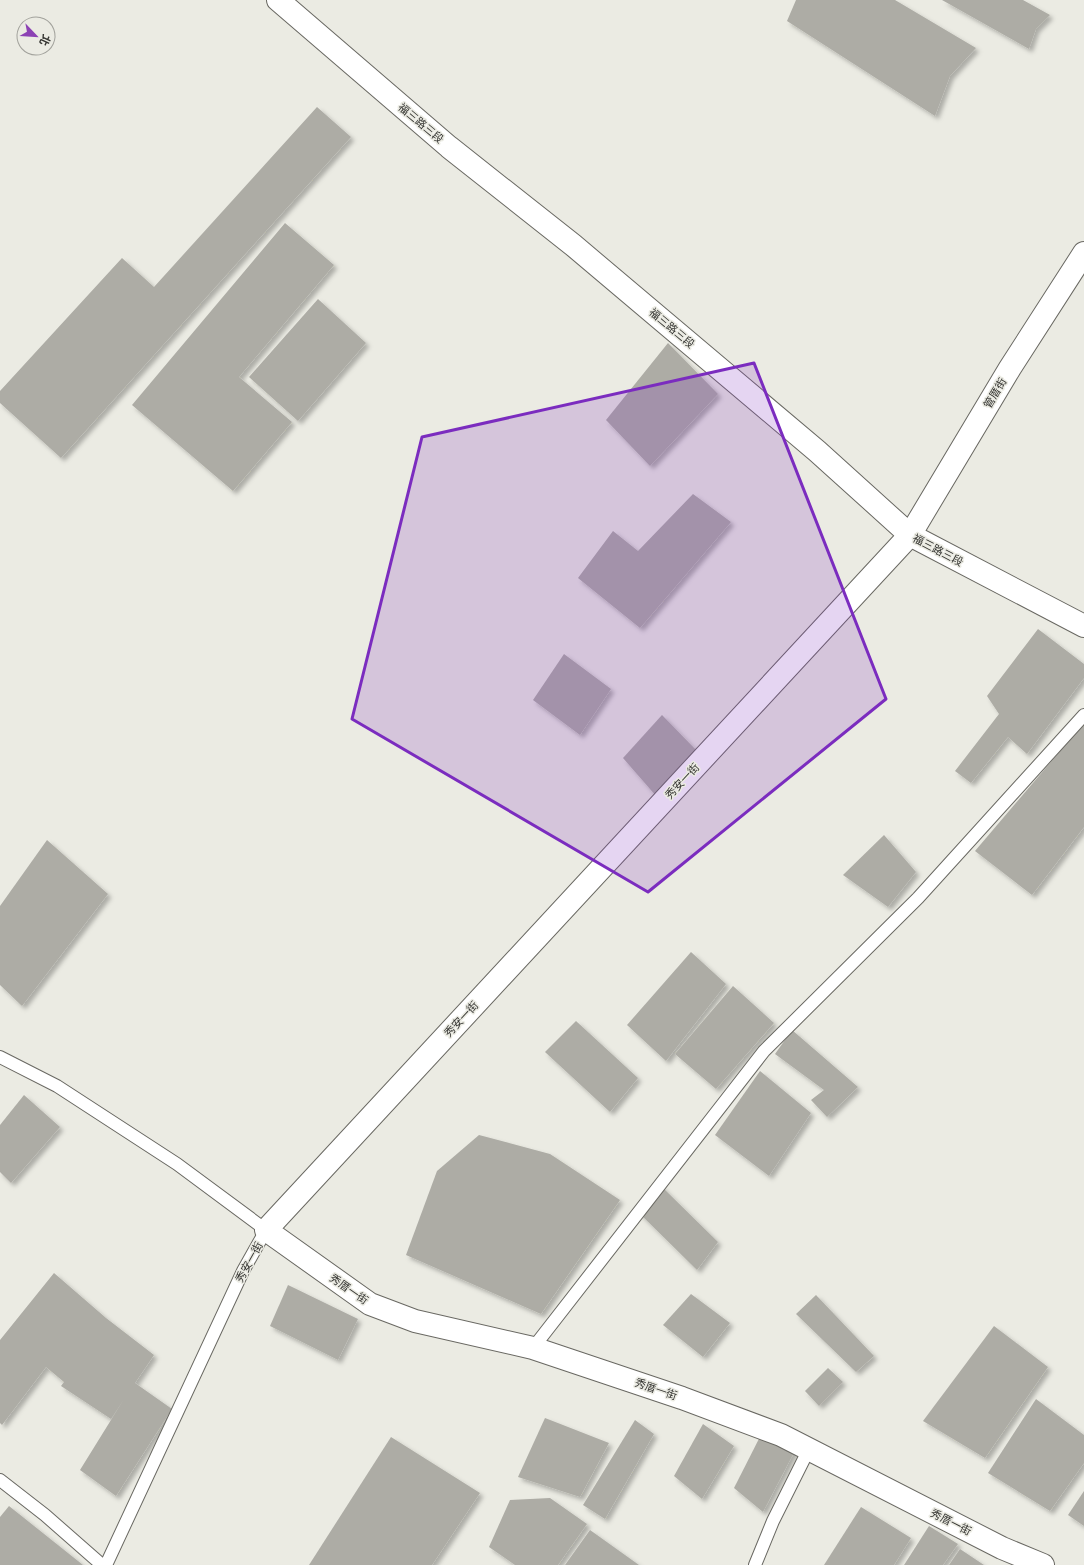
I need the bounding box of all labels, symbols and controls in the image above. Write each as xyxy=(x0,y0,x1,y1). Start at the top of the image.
north arrow xyxy=(16,16,56,56)
text: 北 xyxy=(36,32,53,48)
street label: 福三路三段 xyxy=(395,101,446,146)
street label: 福三路三段 xyxy=(646,306,697,351)
street label: 管厝街 xyxy=(981,376,1009,411)
street label: 福三路三段 xyxy=(910,532,965,569)
street label: 秀安一街 xyxy=(663,761,702,802)
street label: 秀安一街 xyxy=(442,999,481,1040)
street label: 秀安一街 xyxy=(233,1240,266,1285)
street label: 秀厝一街 xyxy=(327,1271,370,1307)
street label: 秀厝一街 xyxy=(633,1376,679,1403)
street label: 秀厝一街 xyxy=(928,1507,973,1538)

